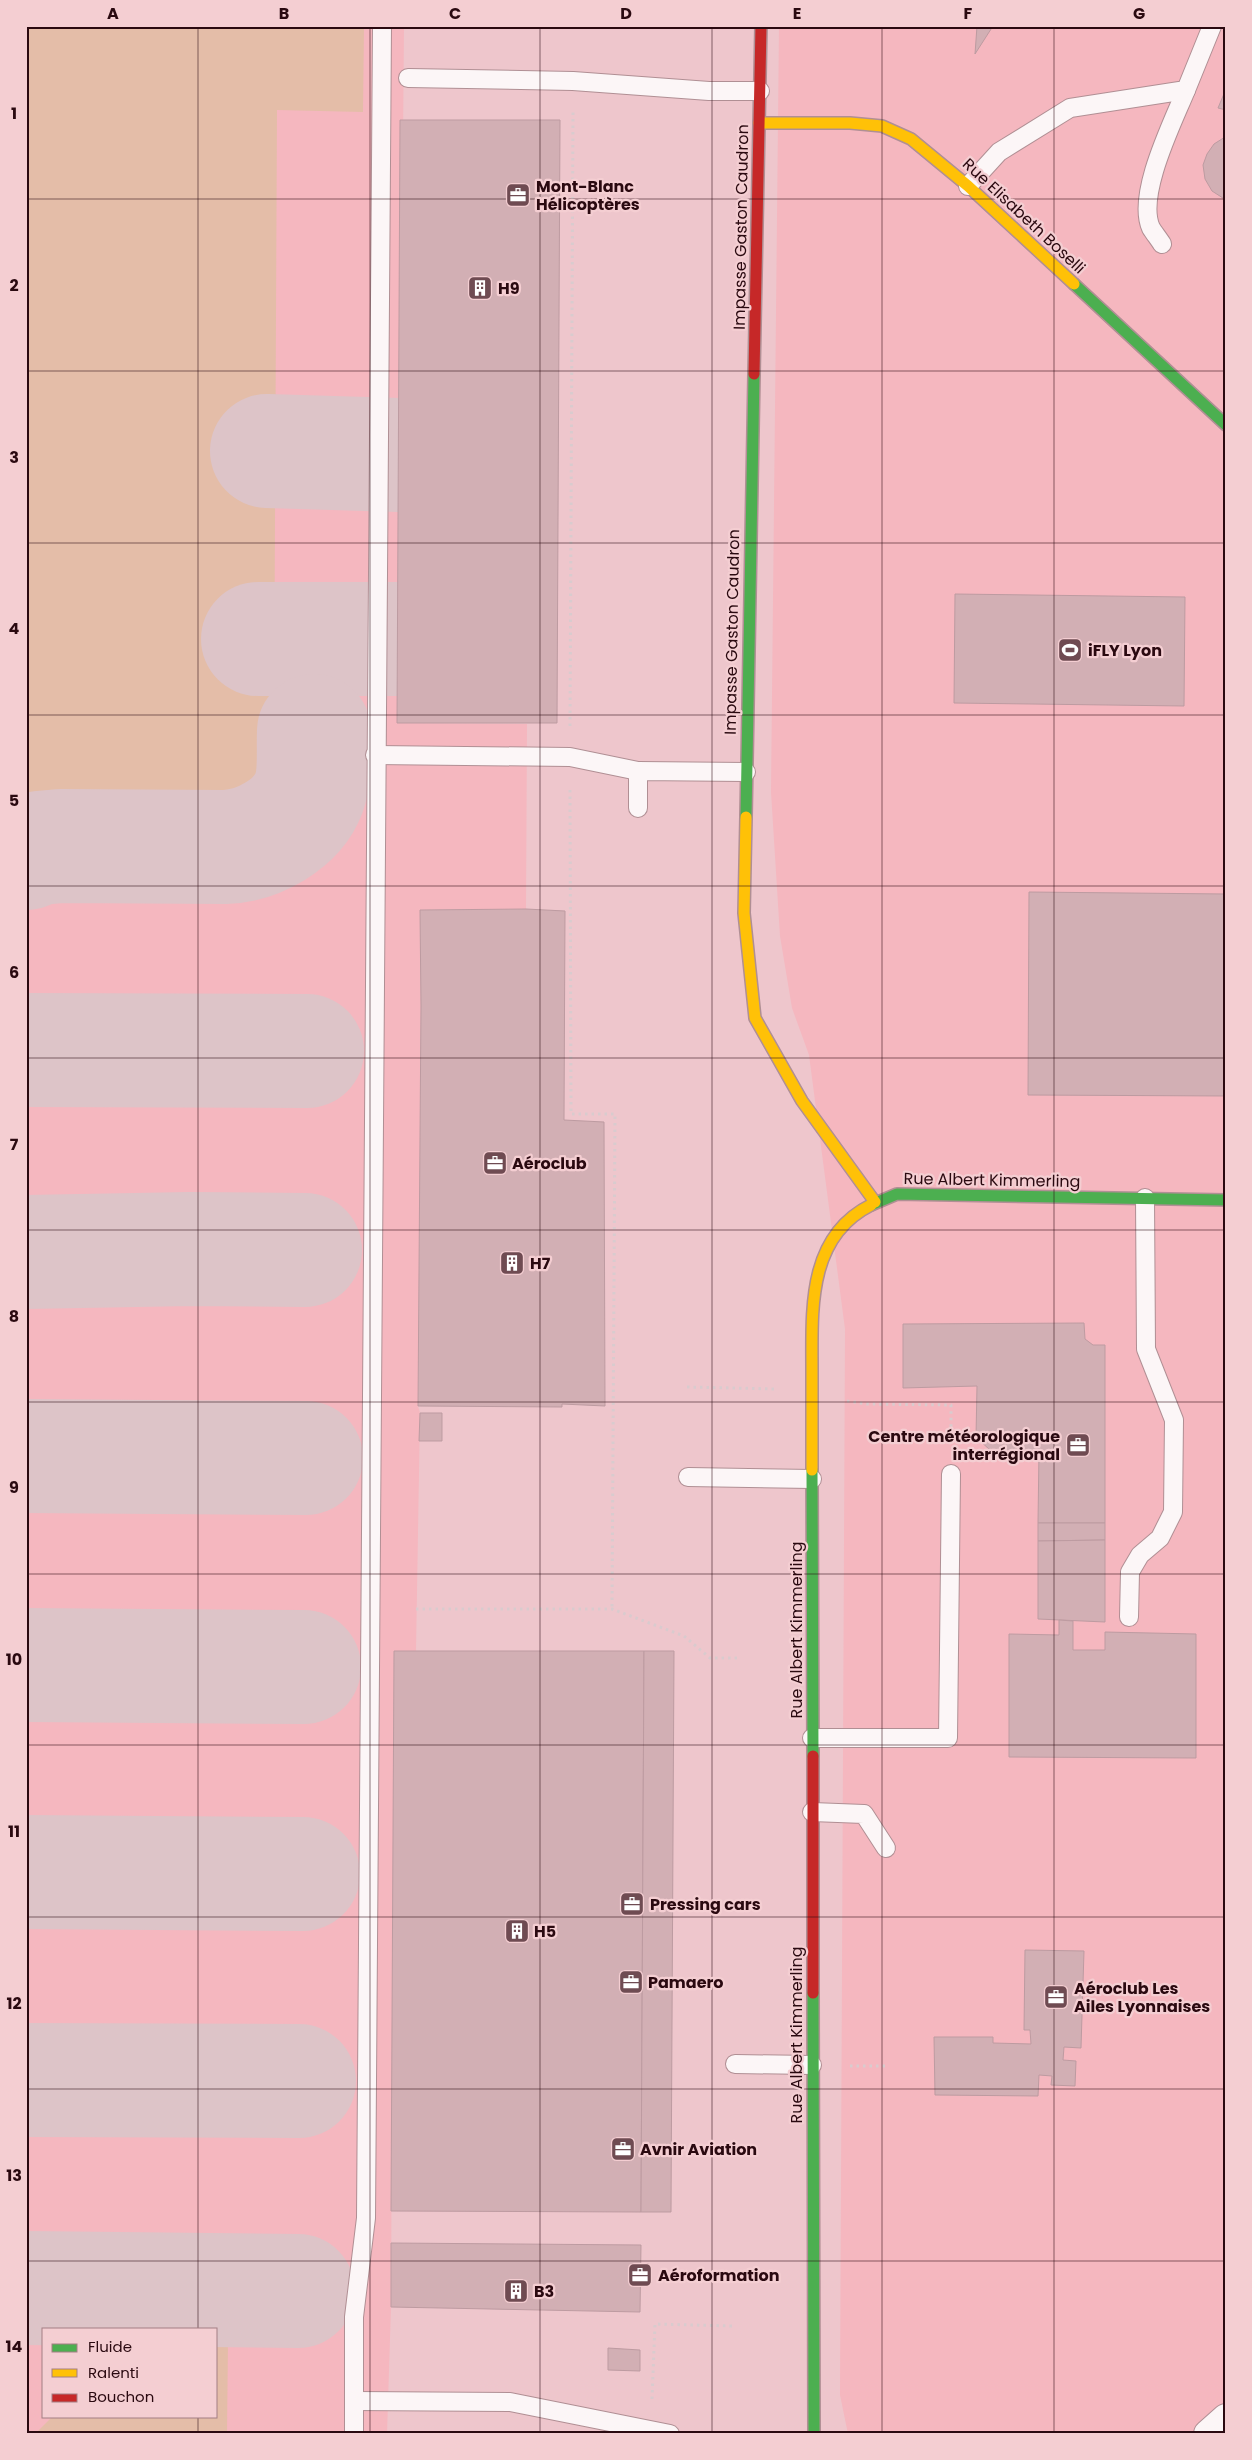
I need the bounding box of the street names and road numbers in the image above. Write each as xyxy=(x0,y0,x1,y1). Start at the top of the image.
street label: Impasse Gaston Caudron xyxy=(728,124,754,330)
street label: Rue Elisabeth Boselli xyxy=(957,153,1091,279)
street label: Impasse Gaston Caudron xyxy=(719,529,745,735)
street label: Rue Albert Kimmerling xyxy=(903,1167,1081,1193)
street label: Rue Albert Kimmerling xyxy=(785,1542,808,1718)
street label: Rue Albert Kimmerling xyxy=(785,1947,808,2123)

